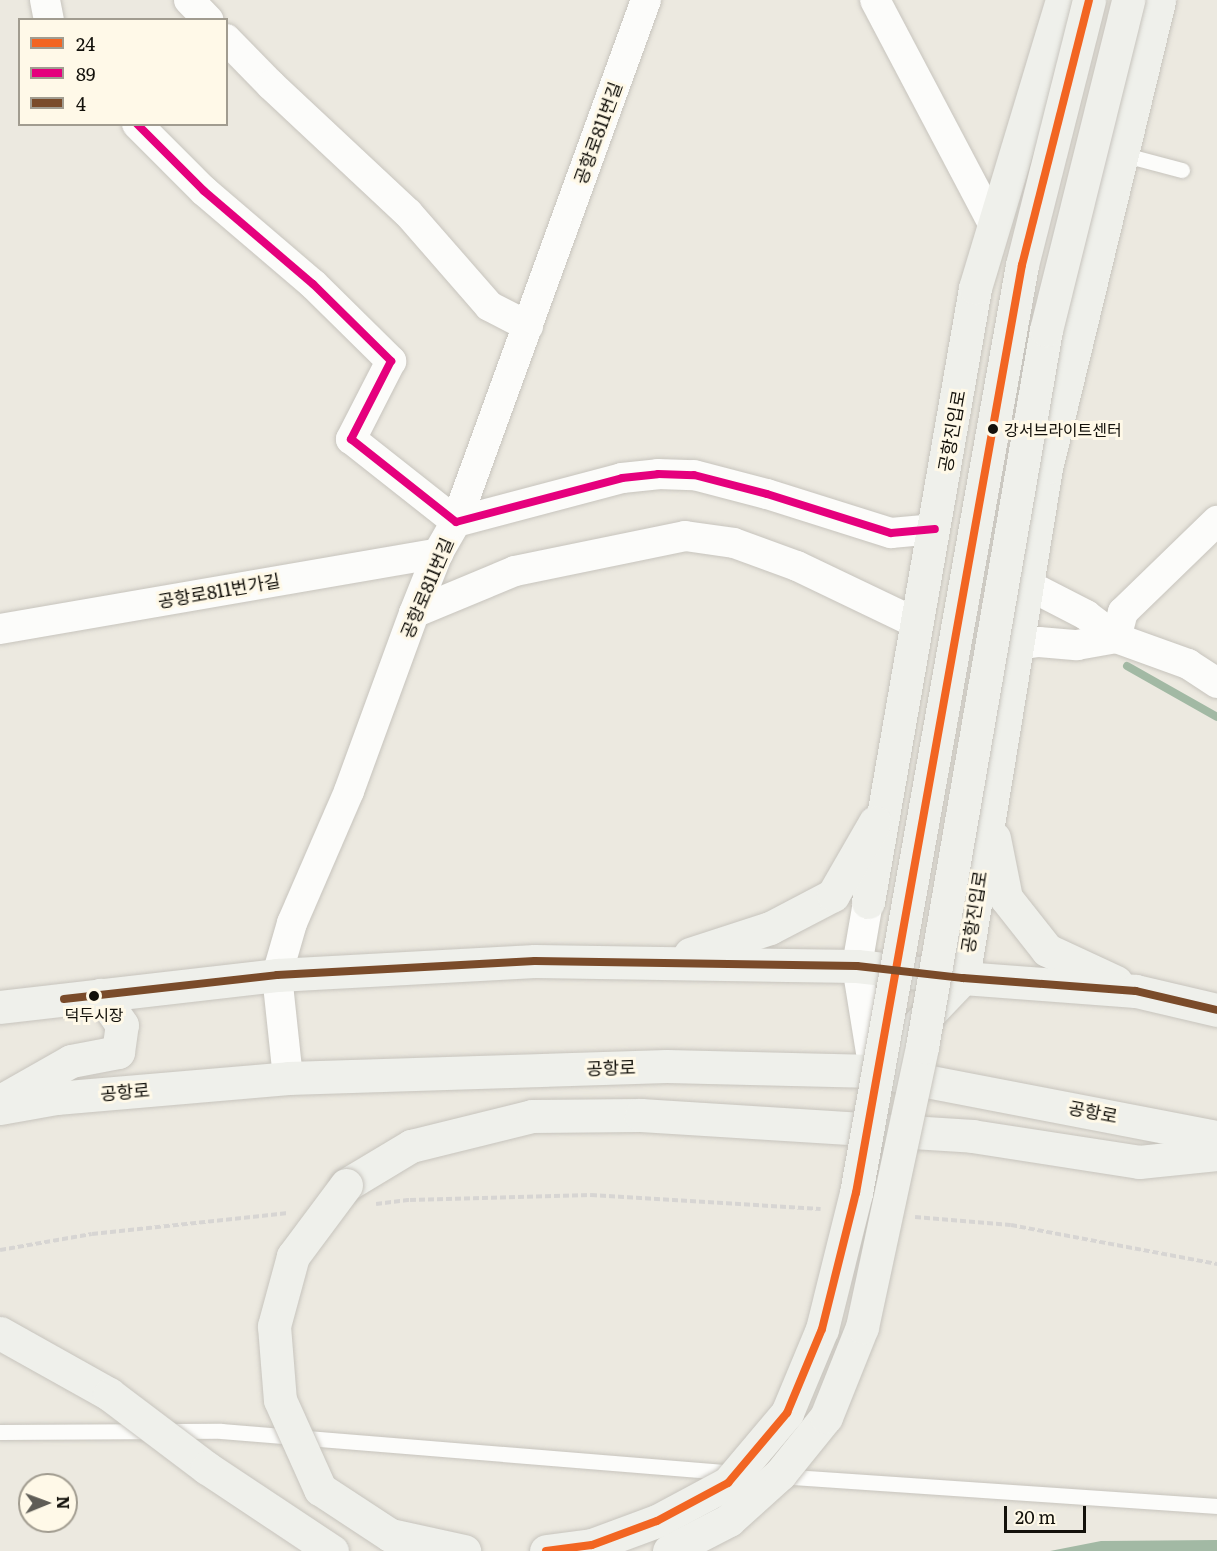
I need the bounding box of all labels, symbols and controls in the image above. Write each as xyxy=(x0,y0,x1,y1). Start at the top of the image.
legend xyxy=(18,18,228,126)
text: 24 xyxy=(76,30,95,57)
text: 89 xyxy=(76,60,95,87)
street label: 공항로811번길 xyxy=(569,79,627,187)
text: 4 xyxy=(76,90,86,117)
street label: 공항진입로 xyxy=(934,388,970,474)
place label: 강서브라이트센터 xyxy=(1004,419,1122,439)
marker: 강서브라이트센터 xyxy=(987,423,999,435)
street label: 공항로811번길 xyxy=(396,534,458,642)
street label: 공항로811번가길 xyxy=(156,570,282,612)
street label: 공항진입로 xyxy=(957,869,991,955)
marker: 덕두시장 xyxy=(88,990,100,1002)
place label: 덕두시장 xyxy=(65,1004,123,1024)
street label: 공항로 xyxy=(586,1056,636,1080)
street label: 공항로 xyxy=(99,1079,151,1105)
street label: 공항로 xyxy=(1067,1097,1119,1127)
north arrow xyxy=(18,1473,78,1533)
scale bar xyxy=(1007,1494,1090,1532)
text: N xyxy=(52,1496,76,1510)
text: 20 m xyxy=(1015,1503,1056,1530)

